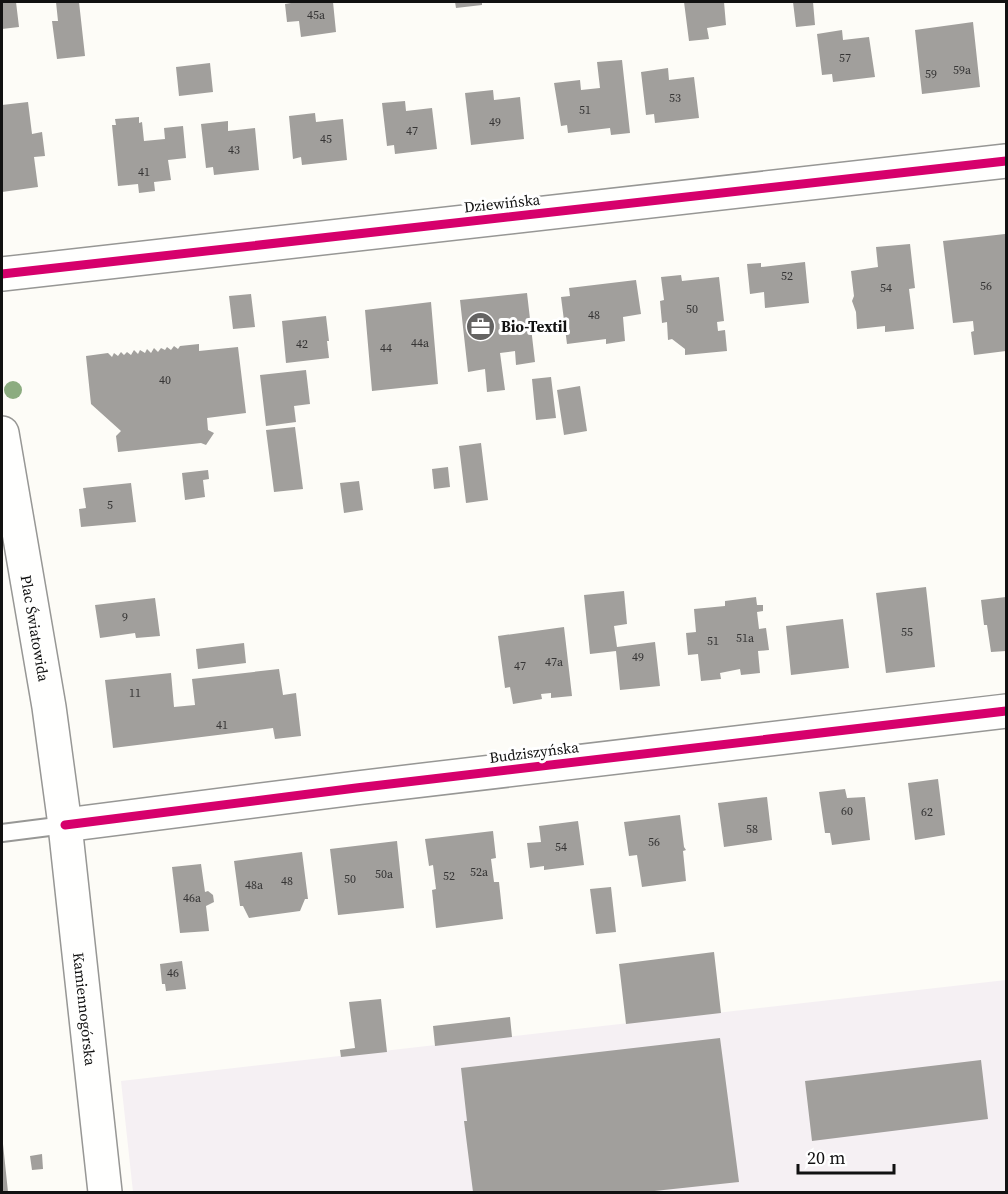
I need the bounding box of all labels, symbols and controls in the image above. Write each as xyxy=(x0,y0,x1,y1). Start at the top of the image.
house number: 45a xyxy=(307,7,326,23)
house number: 57 xyxy=(839,50,851,66)
house number: 59a xyxy=(953,62,972,78)
house number: 59 xyxy=(925,66,937,82)
house number: 53 xyxy=(669,90,681,106)
house number: 51 xyxy=(579,102,591,118)
house number: 49 xyxy=(489,114,501,130)
house number: 47 xyxy=(406,123,418,139)
house number: 45 xyxy=(320,131,332,147)
house number: 43 xyxy=(228,142,240,158)
house number: 41 xyxy=(138,164,150,180)
street label: Dziewińska xyxy=(463,189,542,217)
house number: 52 xyxy=(781,268,793,284)
house number: 56 xyxy=(980,278,992,294)
house number: 54 xyxy=(880,280,892,296)
house number: 50 xyxy=(686,301,698,317)
house number: 48 xyxy=(588,307,600,323)
office icon: Bio-Textil xyxy=(464,310,496,342)
place label: Bio-Textil xyxy=(501,316,567,337)
house number: 44a xyxy=(411,335,430,351)
house number: 42 xyxy=(296,336,308,352)
house number: 44 xyxy=(380,340,392,356)
house number: 40 xyxy=(159,372,171,388)
house number: 5 xyxy=(107,497,113,513)
street label: Plac Światowida xyxy=(16,573,55,683)
house number: 9 xyxy=(122,609,128,625)
house number: 55 xyxy=(901,624,913,640)
house number: 51a xyxy=(736,630,755,646)
house number: 51 xyxy=(707,633,719,649)
house number: 49 xyxy=(632,649,644,665)
house number: 47a xyxy=(545,654,564,670)
house number: 47 xyxy=(514,658,526,674)
house number: 11 xyxy=(129,685,141,701)
house number: 41 xyxy=(216,717,228,733)
street label: Budziszyńska xyxy=(488,736,580,768)
house number: 60 xyxy=(841,803,853,819)
house number: 62 xyxy=(921,804,933,820)
house number: 58 xyxy=(746,821,758,837)
house number: 56 xyxy=(648,834,660,850)
house number: 54 xyxy=(555,839,567,855)
house number: 52a xyxy=(470,864,489,880)
house number: 50a xyxy=(375,866,394,882)
house number: 52 xyxy=(443,868,455,884)
house number: 50 xyxy=(344,871,356,887)
house number: 48 xyxy=(281,873,293,889)
house number: 48a xyxy=(245,877,264,893)
house number: 46a xyxy=(183,890,202,906)
street label: Kamiennogórska xyxy=(68,951,102,1067)
house number: 46 xyxy=(167,965,179,981)
scale bar xyxy=(798,1137,894,1175)
text: 20 m xyxy=(807,1145,845,1170)

